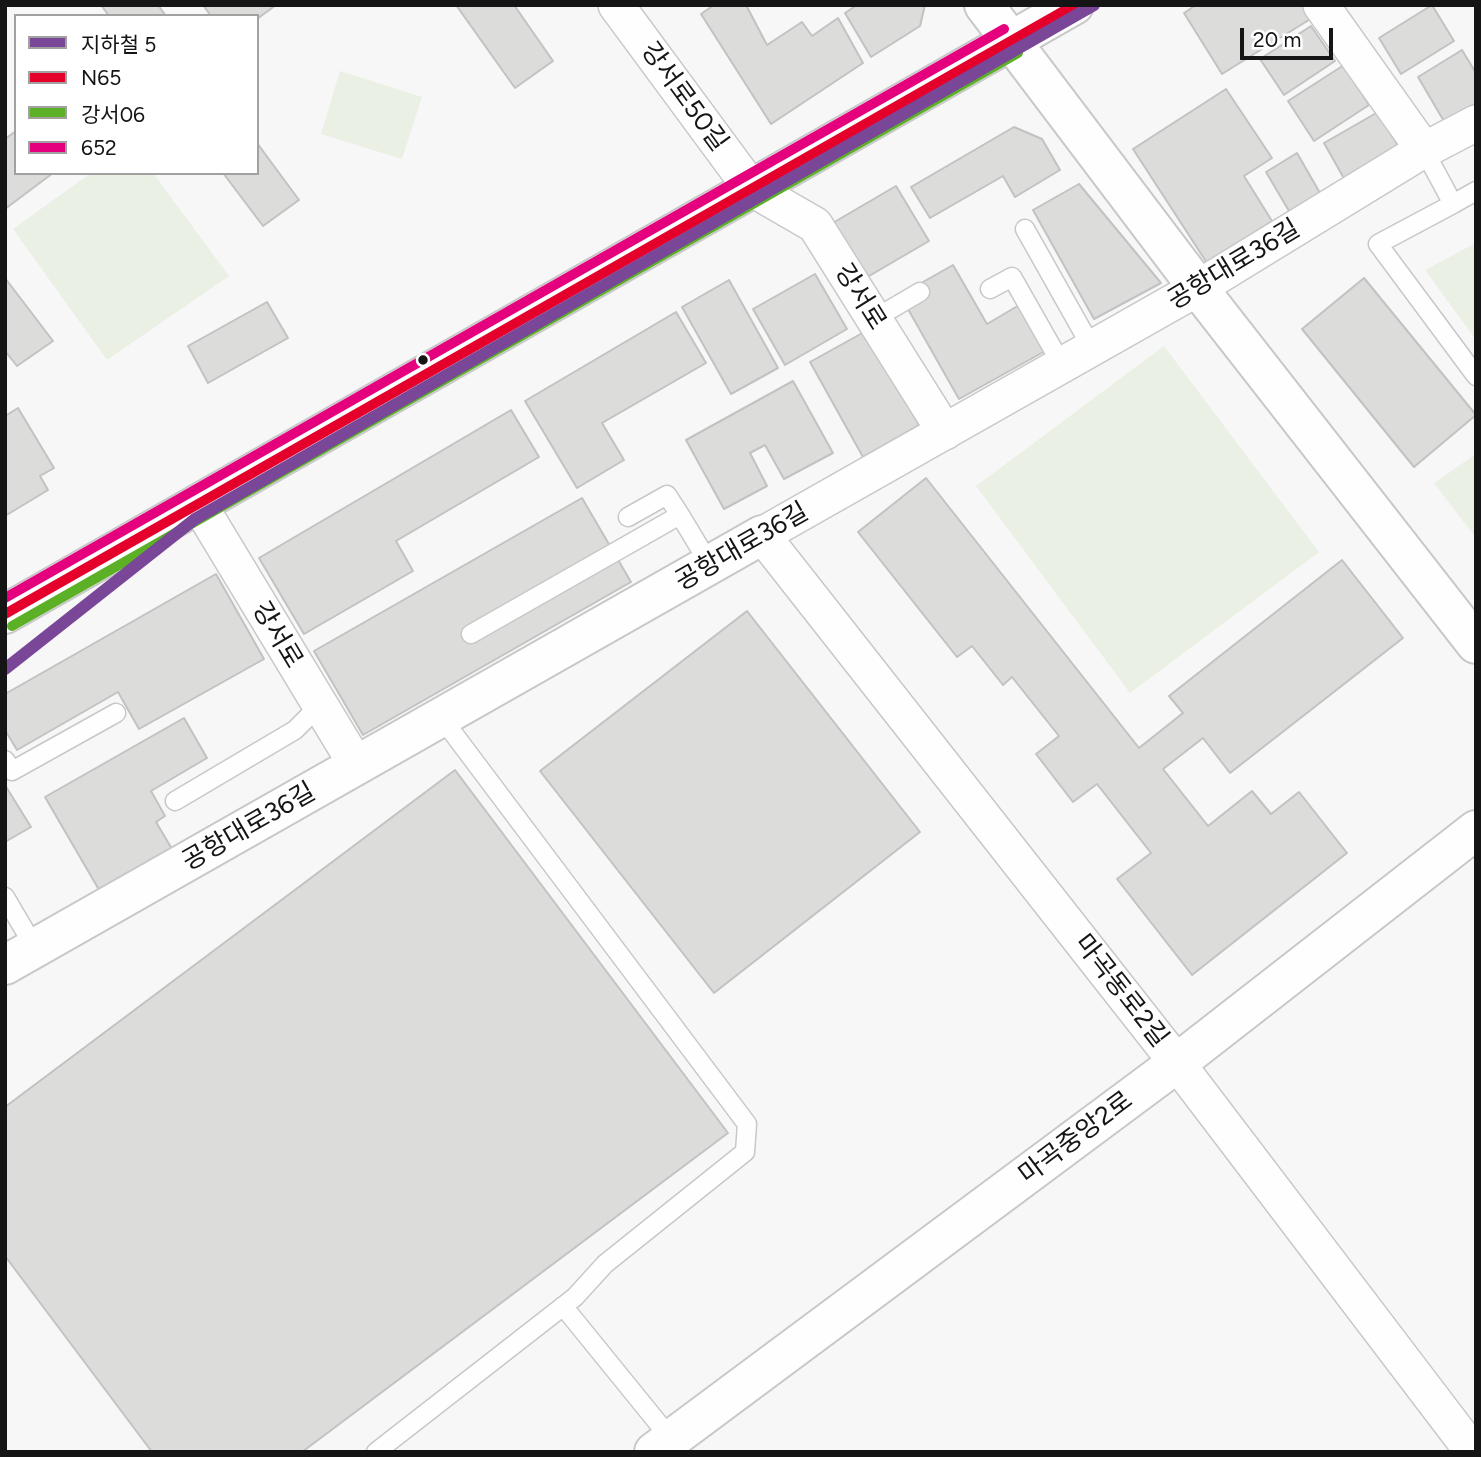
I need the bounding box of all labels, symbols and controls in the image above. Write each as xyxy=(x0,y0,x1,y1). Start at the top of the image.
legend xyxy=(14,14,259,175)
scale bar xyxy=(1243,14,1336,58)
text: 20 m xyxy=(1253,27,1301,52)
text: 지하철 5 xyxy=(81,32,156,57)
street label: 강서로50길 xyxy=(634,36,734,158)
text: N65 xyxy=(81,65,121,90)
text: 강서06 xyxy=(81,102,145,127)
text: 652 xyxy=(81,135,117,160)
street label: 공항대로36길 xyxy=(1162,213,1306,317)
street label: 강서로 xyxy=(828,258,892,336)
unlabelled marker xyxy=(416,353,430,367)
street label: 공항대로36길 xyxy=(670,496,814,598)
street label: 강서로 xyxy=(245,596,309,674)
street label: 공항대로36길 xyxy=(177,776,321,878)
street label: 마곡동로2길 xyxy=(1067,929,1175,1053)
street label: 마곡중앙2로 xyxy=(1013,1085,1139,1191)

